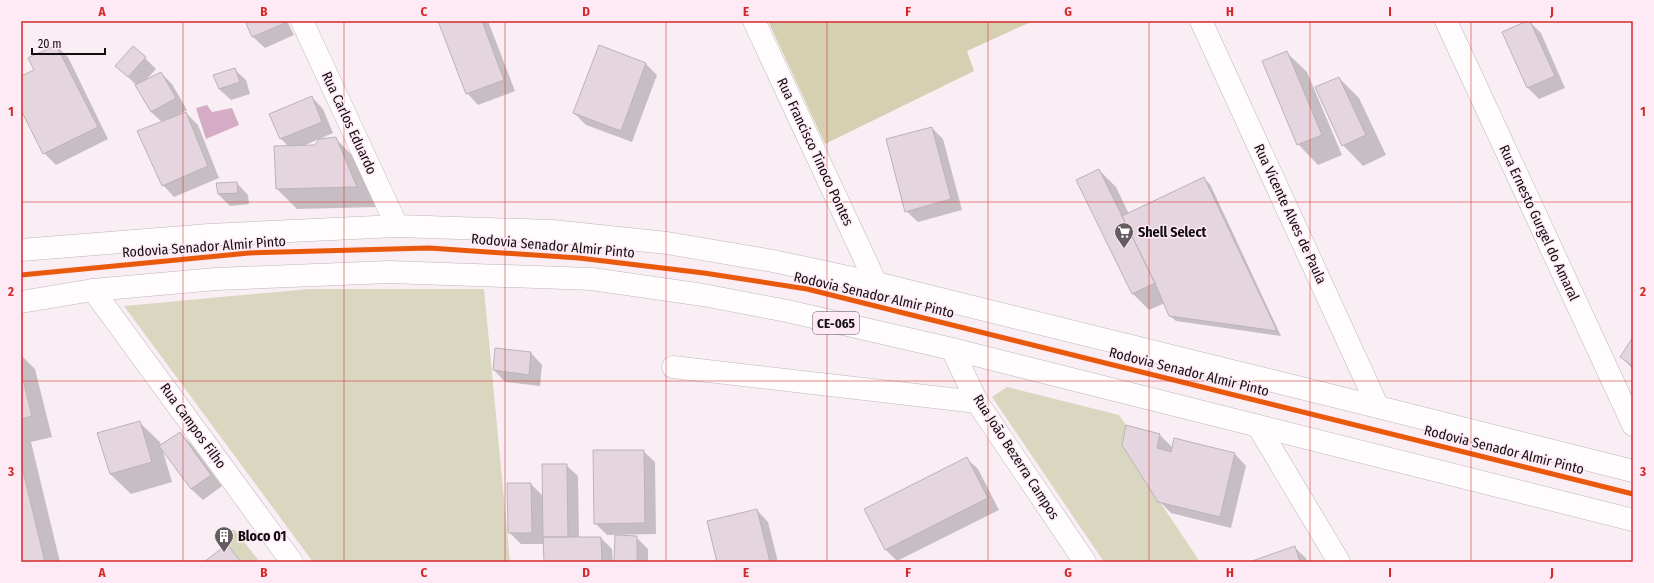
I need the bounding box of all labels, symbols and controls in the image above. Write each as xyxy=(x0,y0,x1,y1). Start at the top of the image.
text: A xyxy=(97,4,106,19)
text: B xyxy=(260,4,268,19)
text: C xyxy=(421,4,428,19)
text: D xyxy=(582,4,590,19)
text: E xyxy=(743,4,749,19)
text: F xyxy=(905,4,911,19)
text: G xyxy=(1064,4,1072,19)
text: H xyxy=(1226,4,1234,19)
text: I xyxy=(1388,4,1392,19)
text: J xyxy=(1549,4,1554,19)
scale bar xyxy=(32,30,105,56)
text: 20 m xyxy=(38,37,62,51)
street label: Rua Carlos Eduardo xyxy=(318,69,380,177)
street label: Rua Francisco Tinoco Pontes xyxy=(773,75,857,229)
text: 1 xyxy=(8,104,14,119)
text: 1 xyxy=(1640,104,1646,119)
street label: Rua Vicente Alves de Paula xyxy=(1250,141,1330,287)
street label: Rua Ernesto Gurgel do Amaral xyxy=(1495,142,1583,304)
supermarket icon: Shell Select xyxy=(1113,221,1135,249)
place label: Shell Select xyxy=(1138,224,1208,241)
street label: Rodovia Senador Almir Pinto xyxy=(471,230,635,262)
street label: Rodovia Senador Almir Pinto xyxy=(122,233,286,261)
street label: Rodovia Senador Almir Pinto xyxy=(792,268,956,322)
text: 2 xyxy=(7,284,14,299)
text: 2 xyxy=(1639,284,1646,299)
road number: CE-065 xyxy=(813,312,859,334)
street label: Rodovia Senador Almir Pinto xyxy=(1107,344,1271,400)
street label: Rua Campos Filho xyxy=(156,380,230,472)
street label: Rua João Bezerra Campos xyxy=(969,391,1063,523)
street label: Rodovia Senador Almir Pinto xyxy=(1422,422,1586,478)
text: 3 xyxy=(7,464,14,479)
text: 3 xyxy=(1639,464,1646,479)
building icon: Bloco 01 xyxy=(213,525,235,553)
place label: Bloco 01 xyxy=(238,528,287,545)
text: A xyxy=(97,565,106,580)
text: B xyxy=(260,565,268,580)
text: C xyxy=(421,565,428,580)
text: D xyxy=(582,565,590,580)
text: E xyxy=(743,565,749,580)
text: F xyxy=(905,565,911,580)
text: G xyxy=(1064,565,1072,580)
text: H xyxy=(1226,565,1234,580)
text: I xyxy=(1388,565,1392,580)
text: J xyxy=(1549,565,1554,580)

